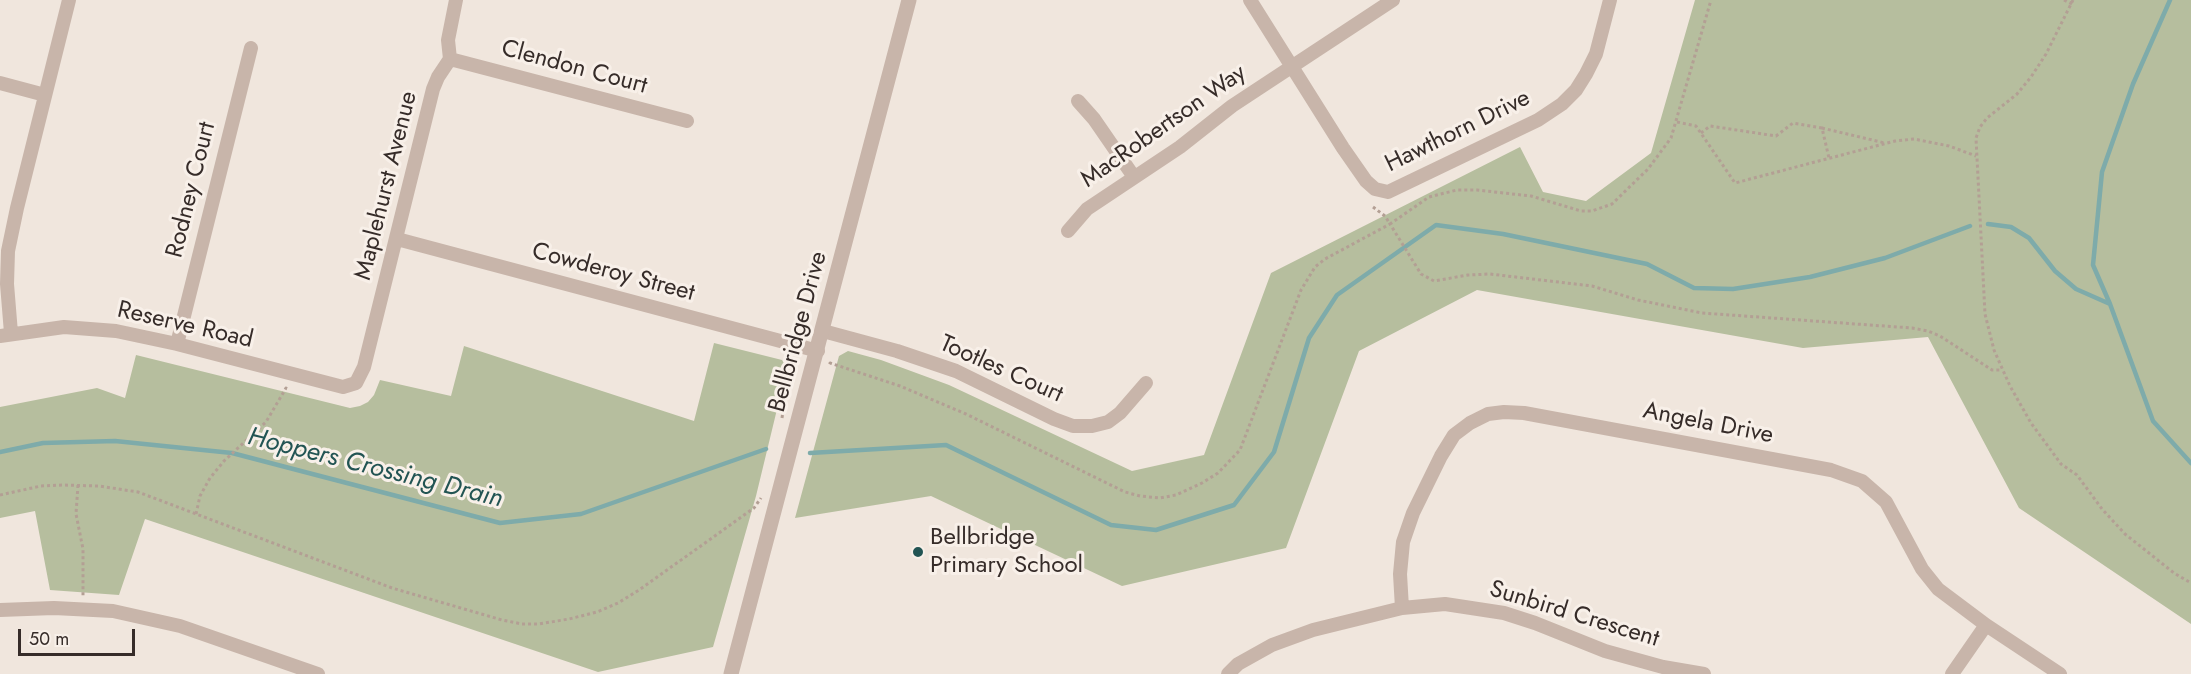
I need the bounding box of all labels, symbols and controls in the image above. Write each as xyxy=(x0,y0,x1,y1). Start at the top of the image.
street label: Clendon Court xyxy=(498,35,650,101)
street label: MacRobertson Way xyxy=(1076,59,1252,195)
street label: Hawthorn Drive xyxy=(1381,84,1535,180)
street label: Maplehurst Avenue xyxy=(350,89,424,283)
street label: Rodney Court xyxy=(161,119,223,261)
street label: Cowderoy Street xyxy=(529,237,697,309)
street label: Bellbridge Drive xyxy=(764,248,834,416)
street label: Reserve Road xyxy=(114,296,256,356)
street label: Tootles Court xyxy=(935,330,1067,410)
street label: Angela Drive xyxy=(1640,397,1776,451)
water label: Hoppers Crossing Drain xyxy=(244,422,506,516)
place label: Bellbridge Primary School xyxy=(930,524,1083,580)
marker: Bellbridge Primary School xyxy=(911,545,925,559)
street label: Sunbird Crescent xyxy=(1486,576,1662,654)
scale bar xyxy=(21,617,138,655)
text: 50 m xyxy=(29,626,69,652)

